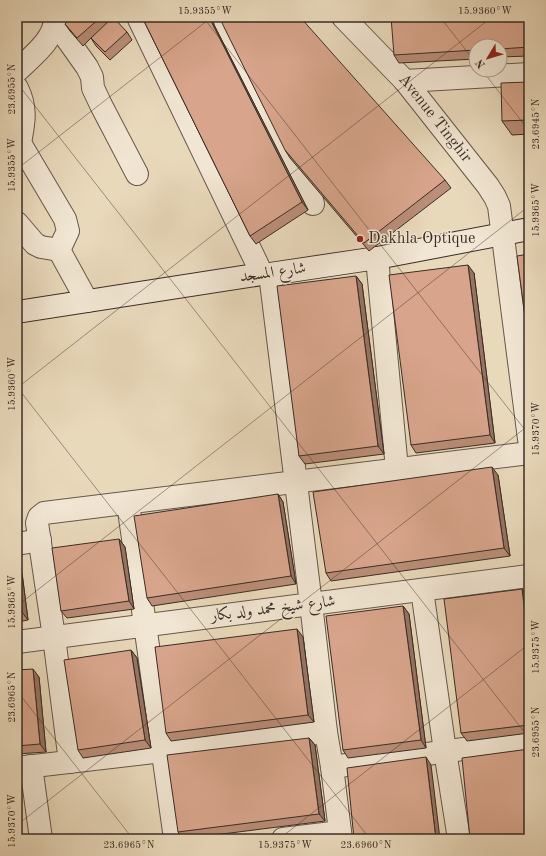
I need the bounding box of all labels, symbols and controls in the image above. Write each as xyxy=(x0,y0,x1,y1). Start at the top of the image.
text: 15.9355°W xyxy=(178,6,232,16)
text: 15.9360°W xyxy=(458,6,512,16)
north arrow xyxy=(468,38,508,78)
text: N xyxy=(474,56,488,70)
text: 23.6955°N xyxy=(7,63,17,115)
street label: Avenue Tinghir xyxy=(395,71,475,166)
text: 23.6945°N xyxy=(531,98,541,150)
text: 15.9355°W xyxy=(7,138,17,192)
text: 15.9365°W xyxy=(531,183,541,237)
place label: Dakhla Optique xyxy=(368,231,475,247)
marker: Dakhla Optique xyxy=(355,234,365,244)
street label: شارع المسجد xyxy=(239,260,308,290)
text: 15.9360°W xyxy=(7,357,17,411)
text: 15.9370°W xyxy=(531,402,541,456)
text: 15.9365°W xyxy=(7,575,17,629)
street label: شارع شيخ محمد ولد بكار xyxy=(208,591,337,630)
text: 15.9375°W xyxy=(531,620,541,674)
text: 23.6965°N xyxy=(7,671,17,723)
text: 23.6955°N xyxy=(531,706,541,758)
text: 15.9370°W xyxy=(7,794,17,848)
text: 23.6965°N xyxy=(103,840,155,850)
text: 15.9375°W xyxy=(258,840,312,850)
text: 23.6960°N xyxy=(340,840,392,850)

